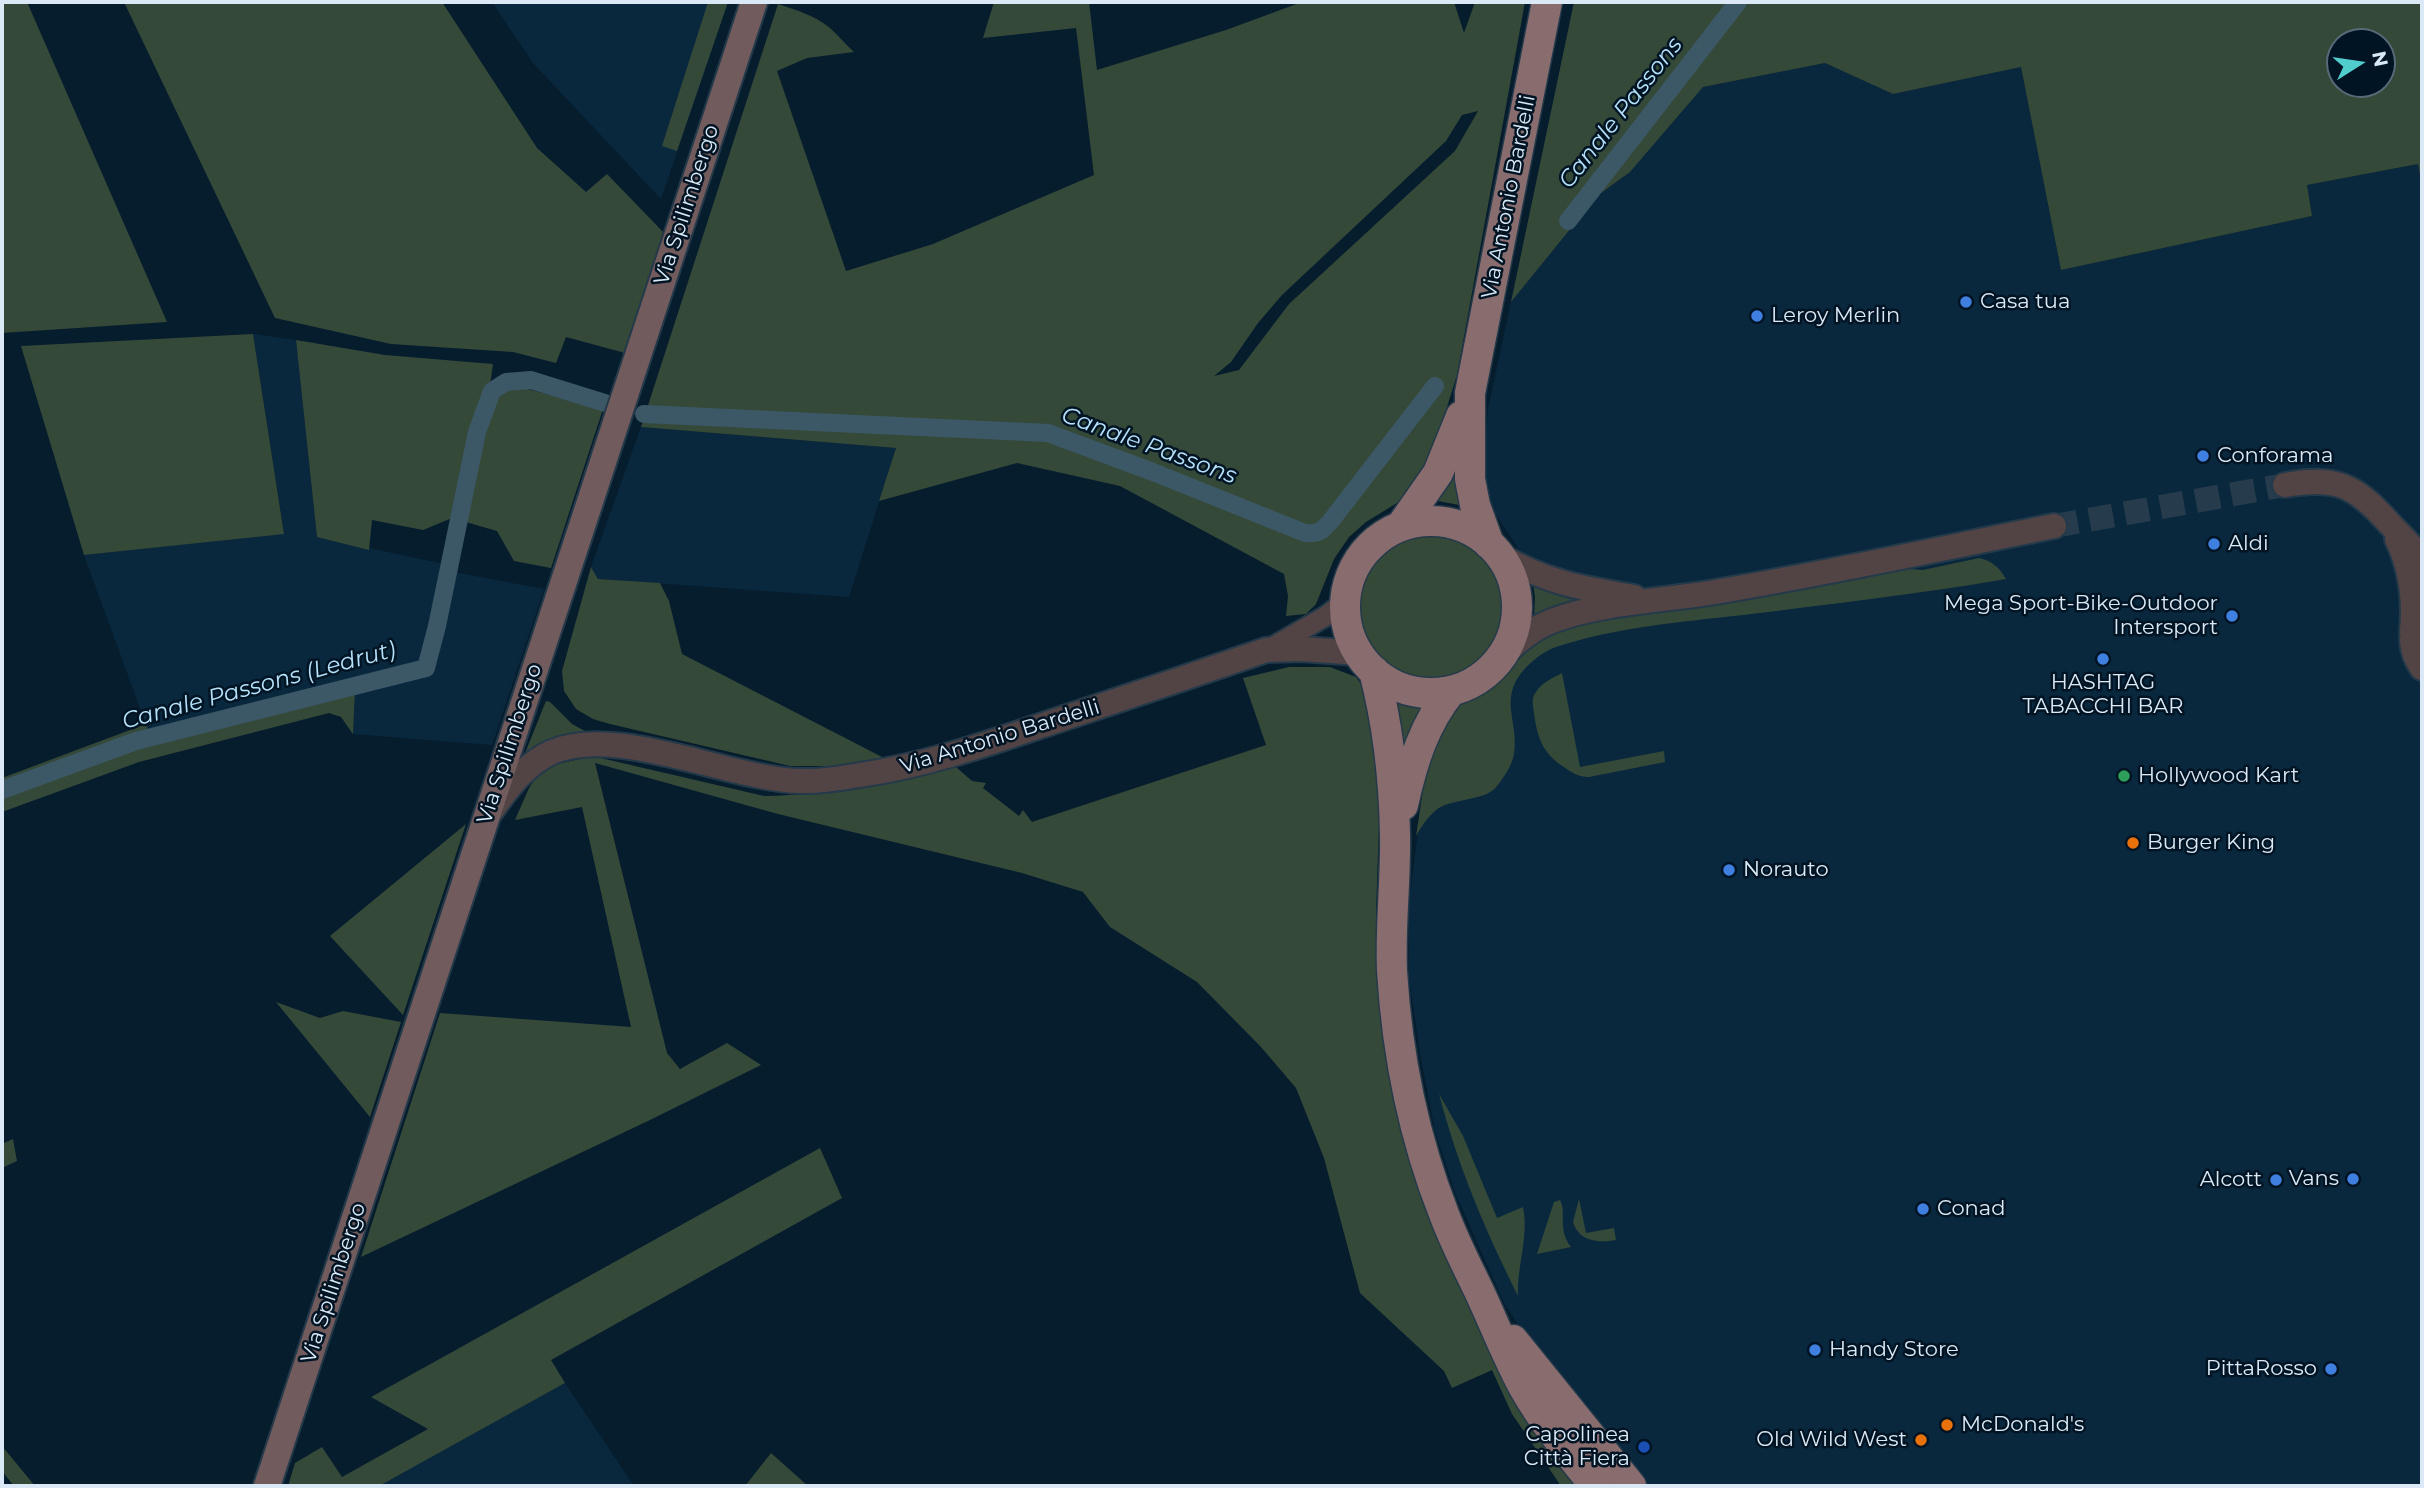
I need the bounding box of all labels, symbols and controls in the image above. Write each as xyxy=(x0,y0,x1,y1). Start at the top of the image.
north arrow xyxy=(2326,28,2396,98)
water label: Canale Passons xyxy=(1553,32,1689,194)
text: N xyxy=(2367,49,2393,69)
street label: Via Antonio Bardelli xyxy=(1477,93,1541,301)
street label: Via Spilimbergo xyxy=(649,122,725,288)
place label: Casa tua xyxy=(1980,289,2070,315)
marker: Casa tua xyxy=(1958,294,1974,310)
place label: Leroy Merlin xyxy=(1771,303,1900,329)
marker: Leroy Merlin xyxy=(1749,308,1765,324)
water label: Canale Passons xyxy=(1058,402,1240,490)
place label: Conforama xyxy=(2217,443,2334,469)
marker: Conforama xyxy=(2195,448,2211,464)
place label: Aldi xyxy=(2228,531,2269,557)
marker: Aldi xyxy=(2206,536,2222,552)
place label: Mega Sport-Bike-Outdoor Intersport xyxy=(1944,591,2218,641)
marker: Mega Sport-Bike-Outdoor Intersport xyxy=(2224,608,2240,624)
water label: Canale Passons (Ledrut) xyxy=(119,636,399,736)
marker: HASHTAG TABACCHI BAR xyxy=(2095,651,2111,667)
street label: Via Spilimbergo xyxy=(472,661,548,827)
place label: HASHTAG TABACCHI BAR xyxy=(2023,670,2183,720)
street label: Via Antonio Bardelli xyxy=(897,695,1103,779)
place label: Hollywood Kart xyxy=(2138,763,2299,789)
marker: Hollywood Kart xyxy=(2116,768,2132,784)
place label: Burger King xyxy=(2147,830,2275,856)
marker: Burger King xyxy=(2125,835,2141,851)
place label: Norauto xyxy=(1743,857,1829,883)
marker: Norauto xyxy=(1721,862,1737,878)
place label: Vans xyxy=(2289,1166,2339,1192)
place label: Alcott xyxy=(2200,1167,2262,1193)
marker: Vans xyxy=(2345,1171,2361,1187)
marker: Alcott xyxy=(2268,1172,2284,1188)
place label: Conad xyxy=(1937,1196,2005,1222)
street label: Via Spilimbergo xyxy=(296,1200,372,1366)
marker: Conad xyxy=(1915,1201,1931,1217)
place label: Handy Store xyxy=(1829,1337,1959,1363)
marker: Handy Store xyxy=(1807,1342,1823,1358)
place label: PittaRosso xyxy=(2206,1356,2317,1382)
marker: PittaRosso xyxy=(2323,1361,2339,1377)
place label: McDonald's xyxy=(1961,1412,2084,1438)
marker: McDonald's xyxy=(1939,1417,1955,1433)
place label: Capolinea Città Fiera xyxy=(1524,1422,1630,1472)
place label: Old Wild West xyxy=(1756,1427,1907,1453)
marker: Old Wild West xyxy=(1913,1432,1929,1448)
marker: Capolinea Città Fiera xyxy=(1636,1439,1652,1455)

